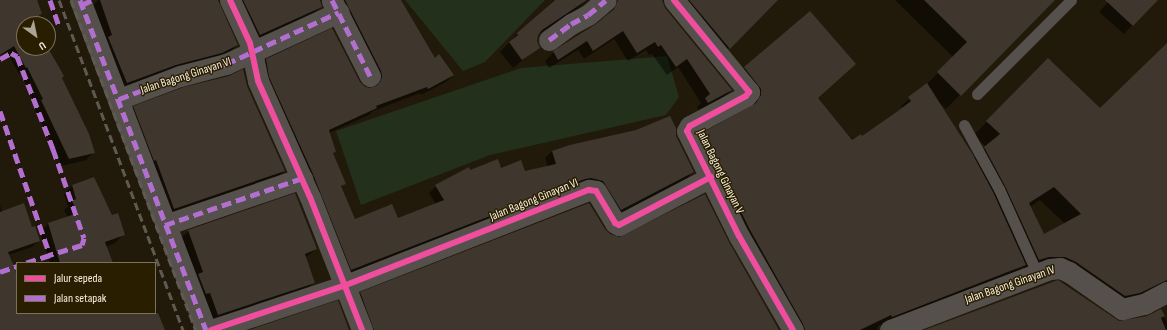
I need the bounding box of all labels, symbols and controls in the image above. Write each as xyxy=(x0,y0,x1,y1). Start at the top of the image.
north arrow xyxy=(16,16,56,56)
text: U xyxy=(36,39,48,53)
street label: Jalan Bagong Ginayan VI xyxy=(139,55,233,97)
street label: Jalan Bagong Ginayan V xyxy=(693,128,747,216)
street label: Jalan Bagong Ginayan VI xyxy=(488,176,580,224)
legend xyxy=(16,262,156,314)
street label: Jalan Bagong Ginayan IV xyxy=(963,263,1057,307)
text: Jalur sepeda xyxy=(54,271,102,286)
text: Jalan setapak xyxy=(54,291,106,306)

